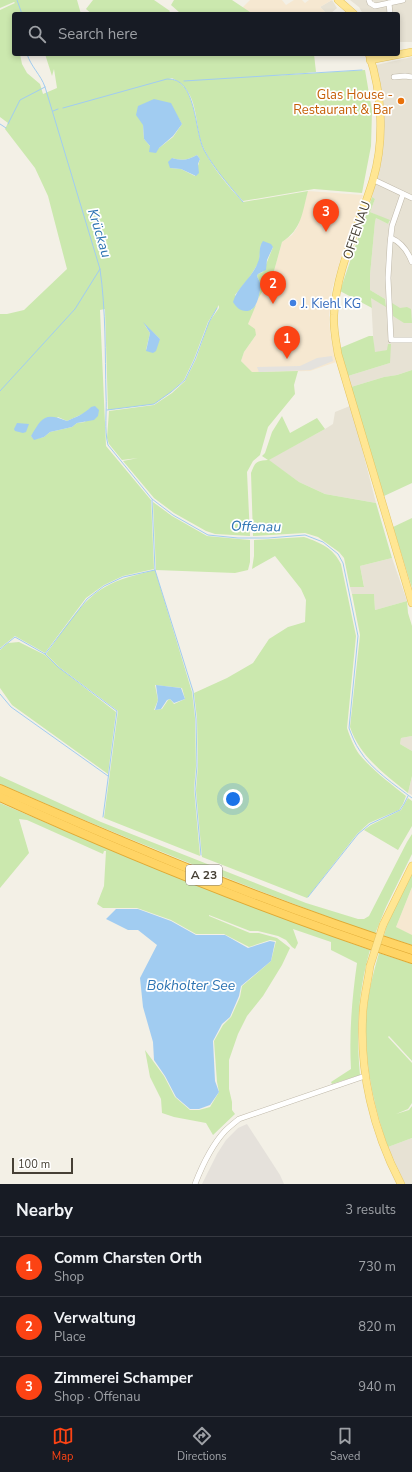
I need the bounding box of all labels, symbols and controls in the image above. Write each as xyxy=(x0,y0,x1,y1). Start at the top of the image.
search box xyxy=(12,12,400,56)
icon: search xyxy=(26,23,48,45)
text: Search here xyxy=(58,24,138,44)
place label: Glas House - Restaurant & Bar xyxy=(293,86,393,119)
marker: Glas House - Restaurant & Bar xyxy=(396,96,406,106)
pin: 3 xyxy=(313,199,339,232)
street label: OFFENAU xyxy=(339,199,375,262)
water label: Krückau xyxy=(83,206,116,260)
pin: 2 xyxy=(260,271,286,304)
place label: J. Kiehl KG xyxy=(300,295,361,313)
marker: J. Kiehl KG xyxy=(288,298,298,308)
pin: 1 xyxy=(274,326,300,359)
water label: Offenau xyxy=(231,517,281,536)
your location xyxy=(223,789,243,809)
road number: A 23 xyxy=(186,865,222,885)
water label: Bokholter See xyxy=(147,976,236,995)
scale bar xyxy=(12,1156,73,1175)
text: 100 m xyxy=(18,1157,50,1172)
text: Nearby xyxy=(16,1199,73,1222)
text: 3 results xyxy=(345,1201,396,1219)
text: Comm Charsten Orth xyxy=(54,1248,202,1268)
text: 1 xyxy=(25,1258,33,1276)
text: 730 m xyxy=(358,1258,396,1276)
text: Shop xyxy=(54,1268,84,1286)
text: Verwaltung xyxy=(54,1308,136,1328)
text: 2 xyxy=(25,1318,33,1336)
text: 820 m xyxy=(358,1318,396,1336)
text: Place xyxy=(54,1328,86,1346)
text: Zimmerei Schamper xyxy=(54,1368,193,1388)
text: 3 xyxy=(25,1378,33,1396)
text: 940 m xyxy=(358,1378,396,1396)
text: Shop · Offenau xyxy=(54,1388,141,1406)
tab: Map xyxy=(52,1425,74,1464)
tab: Directions xyxy=(177,1425,227,1464)
tab: Saved xyxy=(330,1425,360,1464)

